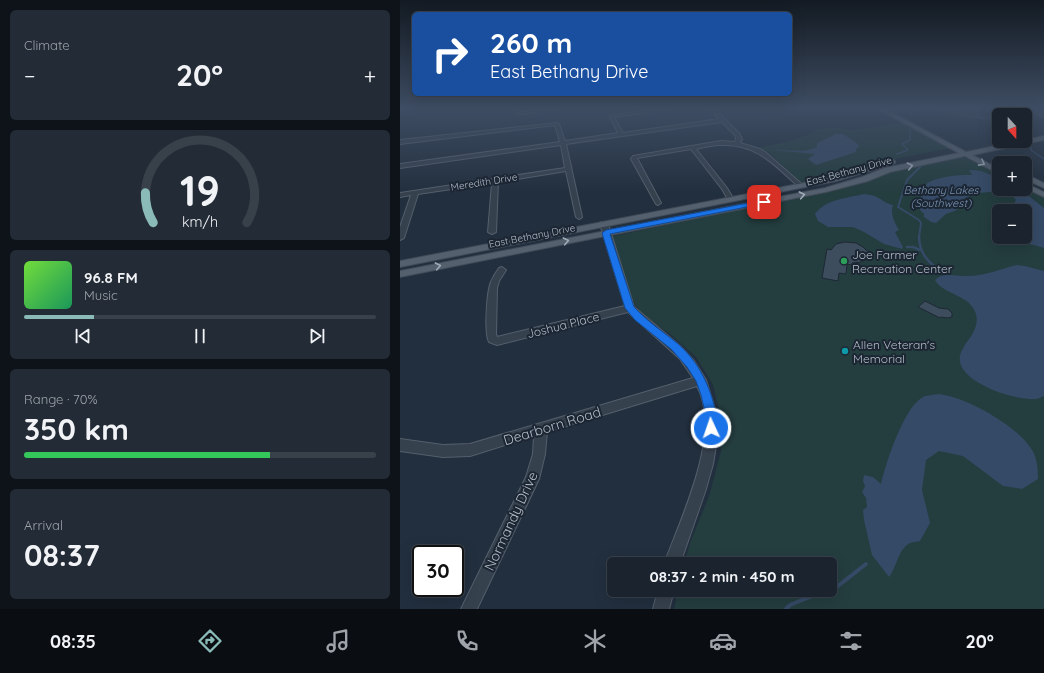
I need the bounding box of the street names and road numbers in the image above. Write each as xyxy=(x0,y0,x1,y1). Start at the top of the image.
street label: East Bethany Drive xyxy=(805,153,894,189)
street label: Meredith Drive xyxy=(450,170,519,194)
street label: East Bethany Drive xyxy=(488,221,577,251)
street label: Joshua Place xyxy=(525,309,601,341)
street label: Dearborn Road xyxy=(501,403,603,449)
street label: Normandy Drive xyxy=(480,468,542,573)

